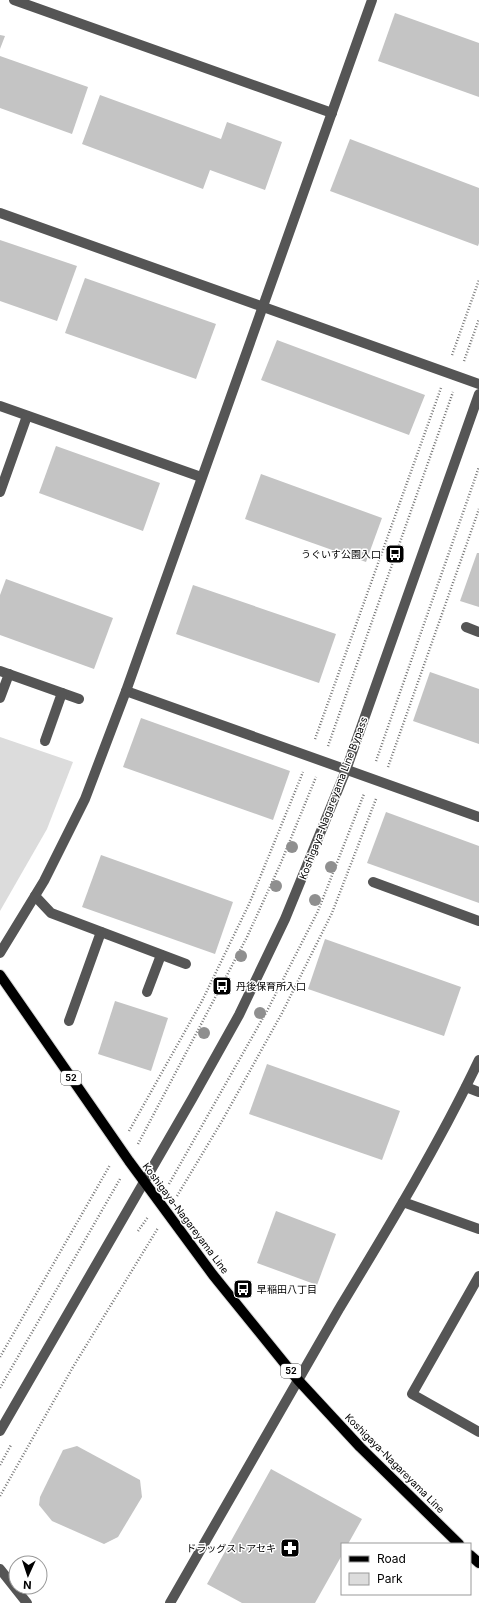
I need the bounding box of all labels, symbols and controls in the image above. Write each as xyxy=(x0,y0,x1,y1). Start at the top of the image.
bus stop icon: うぐいす公園入口 xyxy=(384,543,406,565)
place label: うぐいす公園入口 xyxy=(301,548,381,560)
street label: Koshigaya-Nagareyama Line Bypass xyxy=(296,715,370,881)
bus stop icon: 丹後保育所入口 xyxy=(211,975,233,997)
place label: 丹後保育所入口 xyxy=(236,980,306,992)
road number: 52 xyxy=(61,1071,81,1085)
street label: Koshigaya-Nagareyama Line xyxy=(140,1160,232,1276)
bus stop icon: 早稲田八丁目 xyxy=(232,1278,254,1300)
place label: 早稲田八丁目 xyxy=(257,1283,317,1295)
road number: 52 xyxy=(281,1364,301,1378)
street label: Koshigaya-Nagareyama Line xyxy=(343,1411,447,1515)
pharmacy icon: ドラッグストアセキ xyxy=(279,1537,301,1559)
place label: ドラッグストアセキ xyxy=(186,1542,276,1554)
legend xyxy=(341,1543,471,1595)
text: Road xyxy=(377,1551,406,1566)
north arrow xyxy=(8,1555,48,1595)
text: Park xyxy=(377,1571,403,1586)
text: N xyxy=(23,1578,32,1592)

